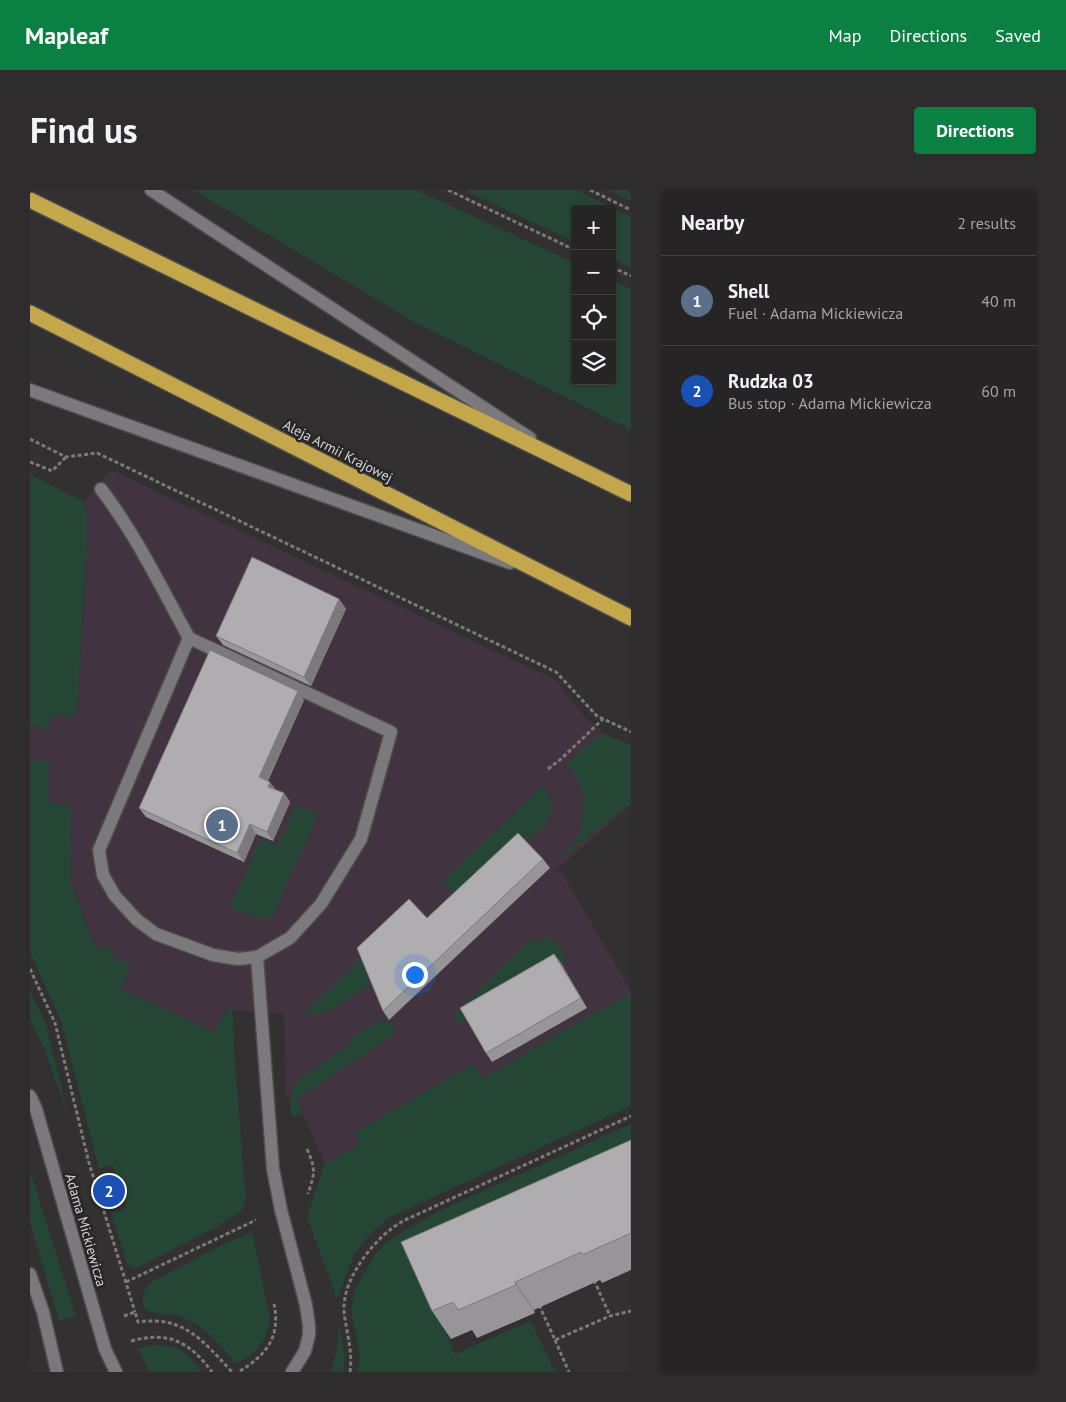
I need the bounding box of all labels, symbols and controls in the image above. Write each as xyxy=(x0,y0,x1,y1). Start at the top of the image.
text: Mapleaf xyxy=(25,20,108,51)
text: Map xyxy=(829,24,861,47)
text: Directions xyxy=(889,24,967,47)
text: Saved xyxy=(995,24,1041,47)
text: Find us xyxy=(30,107,138,153)
button: Directions xyxy=(914,107,1036,154)
map controls xyxy=(571,205,616,385)
button: + xyxy=(571,205,616,250)
text: Nearby xyxy=(681,209,744,236)
text: 2 results xyxy=(957,213,1016,233)
button: − xyxy=(571,250,616,295)
text: Shell xyxy=(728,279,769,303)
text: 1 xyxy=(692,291,702,311)
text: 40 m xyxy=(981,291,1016,311)
button: locate xyxy=(571,295,616,340)
text: Fuel · Adama Mickiewicza xyxy=(728,303,903,323)
button: layers xyxy=(571,340,616,385)
text: Rudzka 03 xyxy=(728,369,814,393)
text: 2 xyxy=(692,381,702,401)
text: 60 m xyxy=(981,381,1016,401)
text: Bus stop · Adama Mickiewicza xyxy=(728,393,932,413)
street label: Aleja Armii Krajowej xyxy=(280,416,396,486)
pin: 1 xyxy=(206,806,238,844)
your location xyxy=(402,962,428,988)
street label: Adama Mickiewicza xyxy=(61,1171,111,1289)
pin: 2 xyxy=(93,1172,125,1210)

